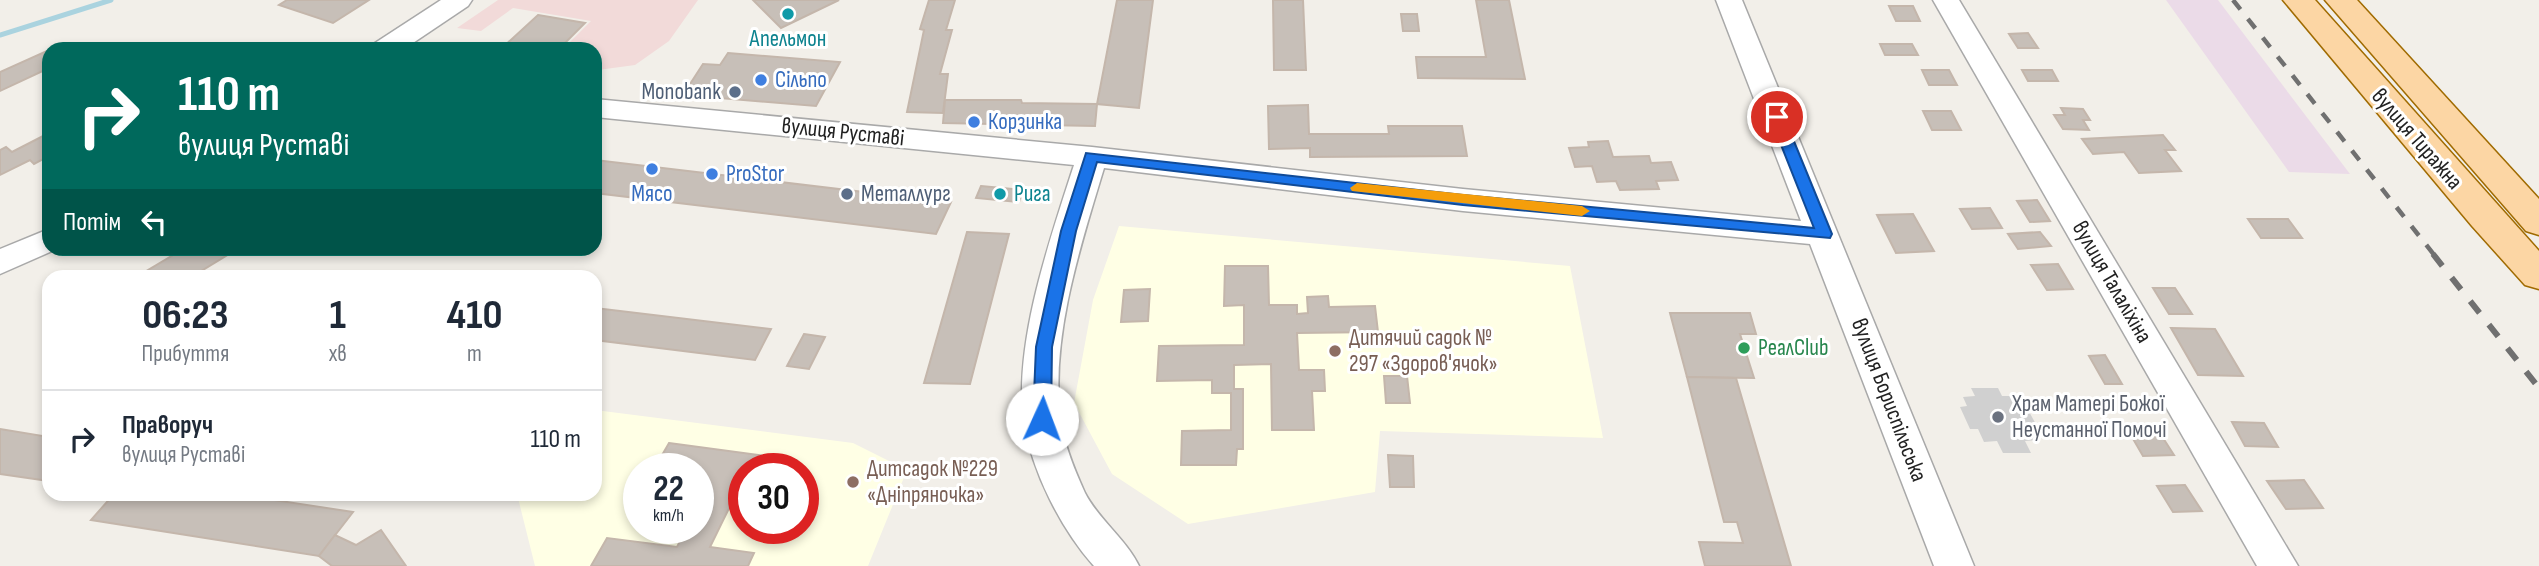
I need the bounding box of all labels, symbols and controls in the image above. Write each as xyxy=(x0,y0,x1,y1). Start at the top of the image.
marker: Апельмон xyxy=(780,6,796,22)
place label: Апельмон xyxy=(749,25,826,53)
text: 110 m xyxy=(178,66,280,125)
place label: Сільпо xyxy=(775,66,827,94)
icon: right xyxy=(63,70,154,161)
marker: Сільпо xyxy=(753,72,769,88)
place label: Monobank xyxy=(641,78,721,106)
street label: вулиця Тиражна xyxy=(2365,83,2469,195)
marker: Monobank xyxy=(727,84,743,100)
pin xyxy=(1747,87,1807,147)
icon: arrive xyxy=(1758,98,1796,136)
place label: Корзинка xyxy=(988,108,1062,136)
street label: вулиця Руставі xyxy=(780,112,906,152)
marker: Корзинка xyxy=(966,114,982,130)
text: вулиця Руставі xyxy=(178,126,349,165)
place label: ProStor xyxy=(726,160,785,188)
marker: Мясо xyxy=(644,161,660,177)
marker: ProStor xyxy=(704,166,720,182)
place label: Мясо xyxy=(631,180,673,208)
place label: Металлург xyxy=(861,180,951,208)
place label: Рига xyxy=(1014,180,1051,208)
marker: Металлург xyxy=(839,186,855,202)
marker: Рига xyxy=(992,186,1008,202)
icon: left xyxy=(135,203,173,241)
text: Потім xyxy=(63,207,121,238)
street label: вулиця Талаліхіна xyxy=(2066,216,2158,348)
text: 06:23 xyxy=(142,290,229,341)
text: 1 xyxy=(330,290,346,341)
text: 410 xyxy=(446,290,502,341)
street label: вулиця Бориспільська xyxy=(1845,314,1933,486)
place label: Дитячий садок № 297 «Здоров'ячок» xyxy=(1349,324,1498,378)
place label: РеалClub xyxy=(1758,334,1829,362)
text: Прибуття xyxy=(142,340,229,368)
text: хв xyxy=(329,340,347,368)
text: m xyxy=(467,340,482,368)
marker: РеалClub xyxy=(1736,340,1752,356)
marker: Дитячий садок № 297 «Здоров'ячок» xyxy=(1327,343,1343,359)
position arrow xyxy=(1005,382,1079,456)
place label: Храм Матері Божої Неустанної Помочі xyxy=(2011,390,2167,444)
marker: Храм Матері Божої Неустанної Помочі xyxy=(1990,409,2006,425)
text: Праворуч xyxy=(122,410,213,441)
icon: right xyxy=(63,420,101,458)
text: 110 m xyxy=(530,424,581,455)
text: вулиця Руставі xyxy=(122,441,245,469)
speed limit sign: 30 xyxy=(728,453,819,544)
place label: Дитсадок №229 «Дніпряночка» xyxy=(867,455,998,509)
text: 22 xyxy=(653,468,684,511)
marker: Дитсадок №229 «Дніпряночка» xyxy=(845,474,861,490)
text: km/h xyxy=(653,505,684,526)

